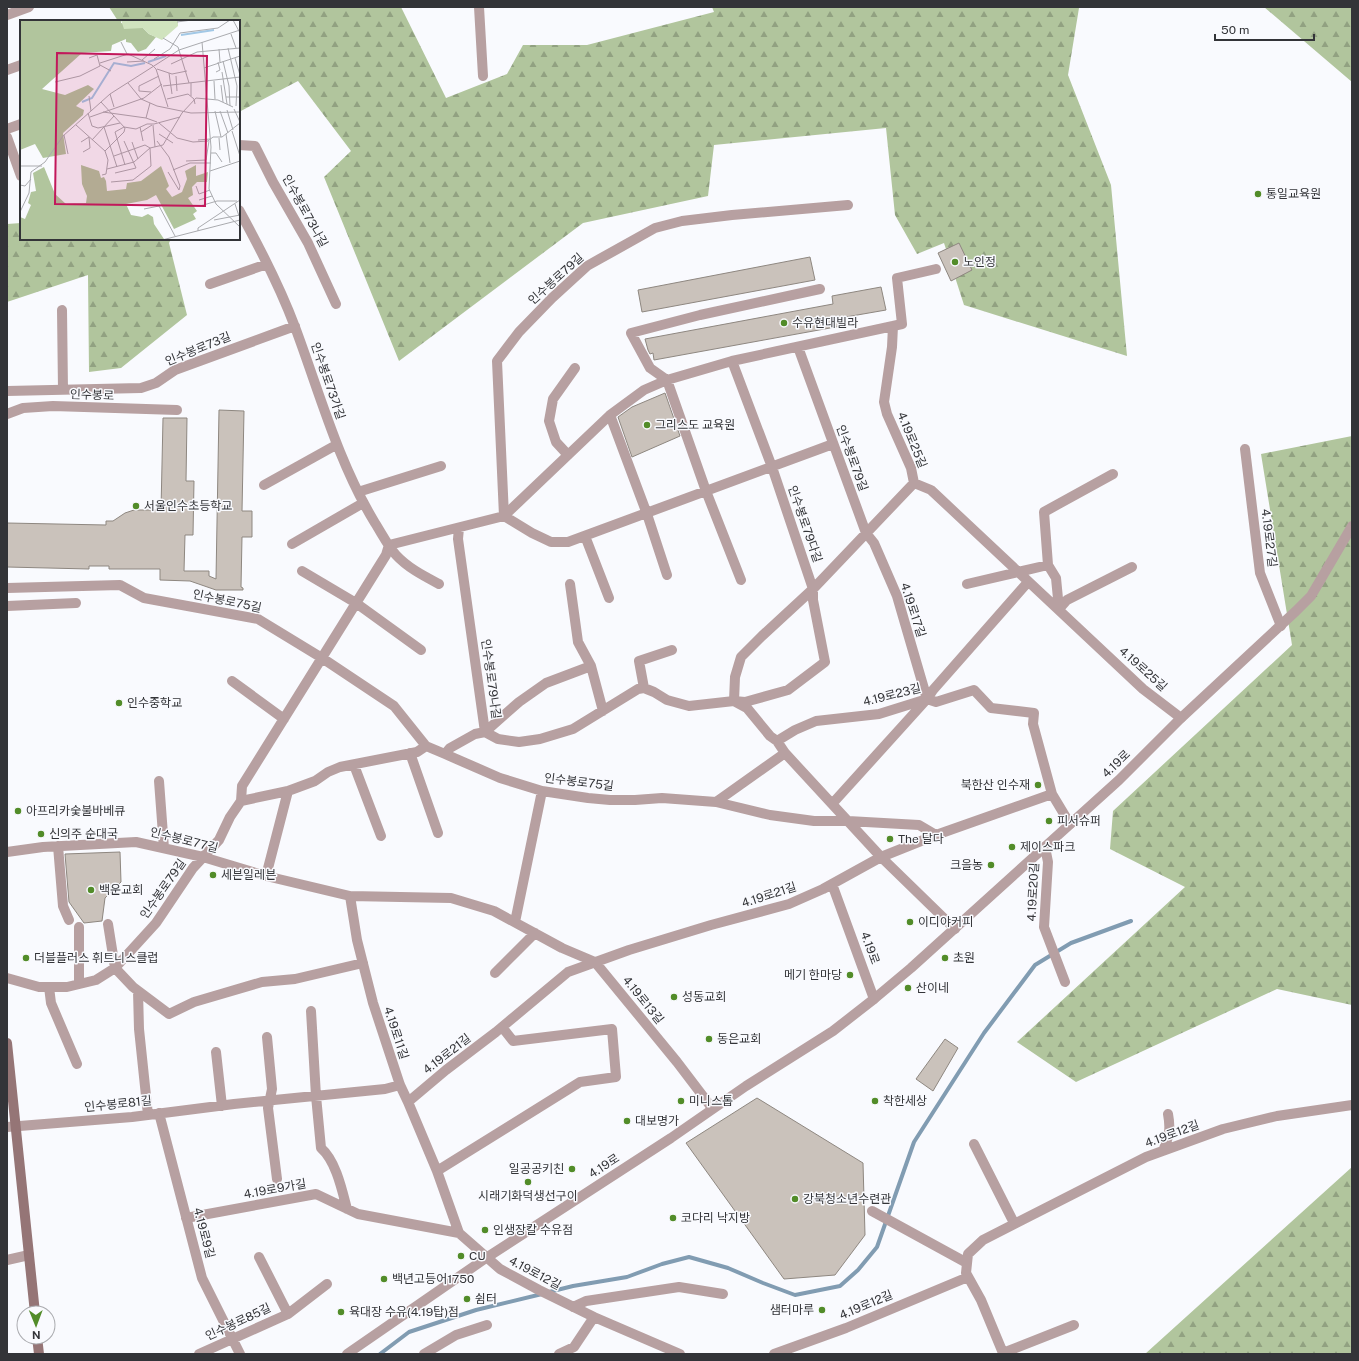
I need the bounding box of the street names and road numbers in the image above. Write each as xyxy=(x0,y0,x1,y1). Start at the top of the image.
street label: 인수봉로73나길 xyxy=(279,172,331,250)
street label: 인수봉로79길 xyxy=(525,250,587,308)
street label: 인수봉로73길 xyxy=(163,329,233,369)
street label: 인수봉로73가길 xyxy=(308,341,348,421)
street label: 인수봉로 xyxy=(70,387,114,403)
street label: 4.19로25길 xyxy=(894,410,930,470)
street label: 인수봉로79길 xyxy=(834,423,870,493)
street label: 인수봉로79다길 xyxy=(785,484,825,564)
street label: 4.19로27길 xyxy=(1258,508,1280,568)
street label: 4.19로17길 xyxy=(898,581,928,639)
street label: 인수봉로75길 xyxy=(191,587,263,615)
street label: 인수봉로79나길 xyxy=(478,638,504,720)
street label: 4.19로25길 xyxy=(1116,644,1170,694)
street label: 4.19로23길 xyxy=(861,681,923,709)
street label: 4.19로 xyxy=(1099,747,1133,781)
street label: 인수봉로75길 xyxy=(543,771,615,793)
street label: 인수봉로77길 xyxy=(148,825,220,855)
street label: 인수봉로79길 xyxy=(137,856,189,922)
street label: 4.19로20길 xyxy=(1024,862,1042,922)
street label: 4.19로21길 xyxy=(740,880,798,910)
street label: 4.19로 xyxy=(858,930,882,966)
street label: 4.19로13길 xyxy=(620,973,666,1027)
street label: 4.19로11길 xyxy=(381,1005,411,1061)
street label: 4.19로21길 xyxy=(420,1031,474,1077)
street label: 인수봉로81길 xyxy=(84,1093,152,1115)
street label: 4.19로12길 xyxy=(1143,1118,1201,1150)
street label: 4.19로 xyxy=(586,1151,622,1181)
street label: 4.19로9가길 xyxy=(243,1177,307,1201)
street label: 4.19로9길 xyxy=(190,1206,218,1260)
street label: 4.19로12길 xyxy=(507,1253,563,1293)
street label: 4.19로12길 xyxy=(837,1287,895,1323)
street label: 인수봉로85길 xyxy=(203,1301,273,1343)

